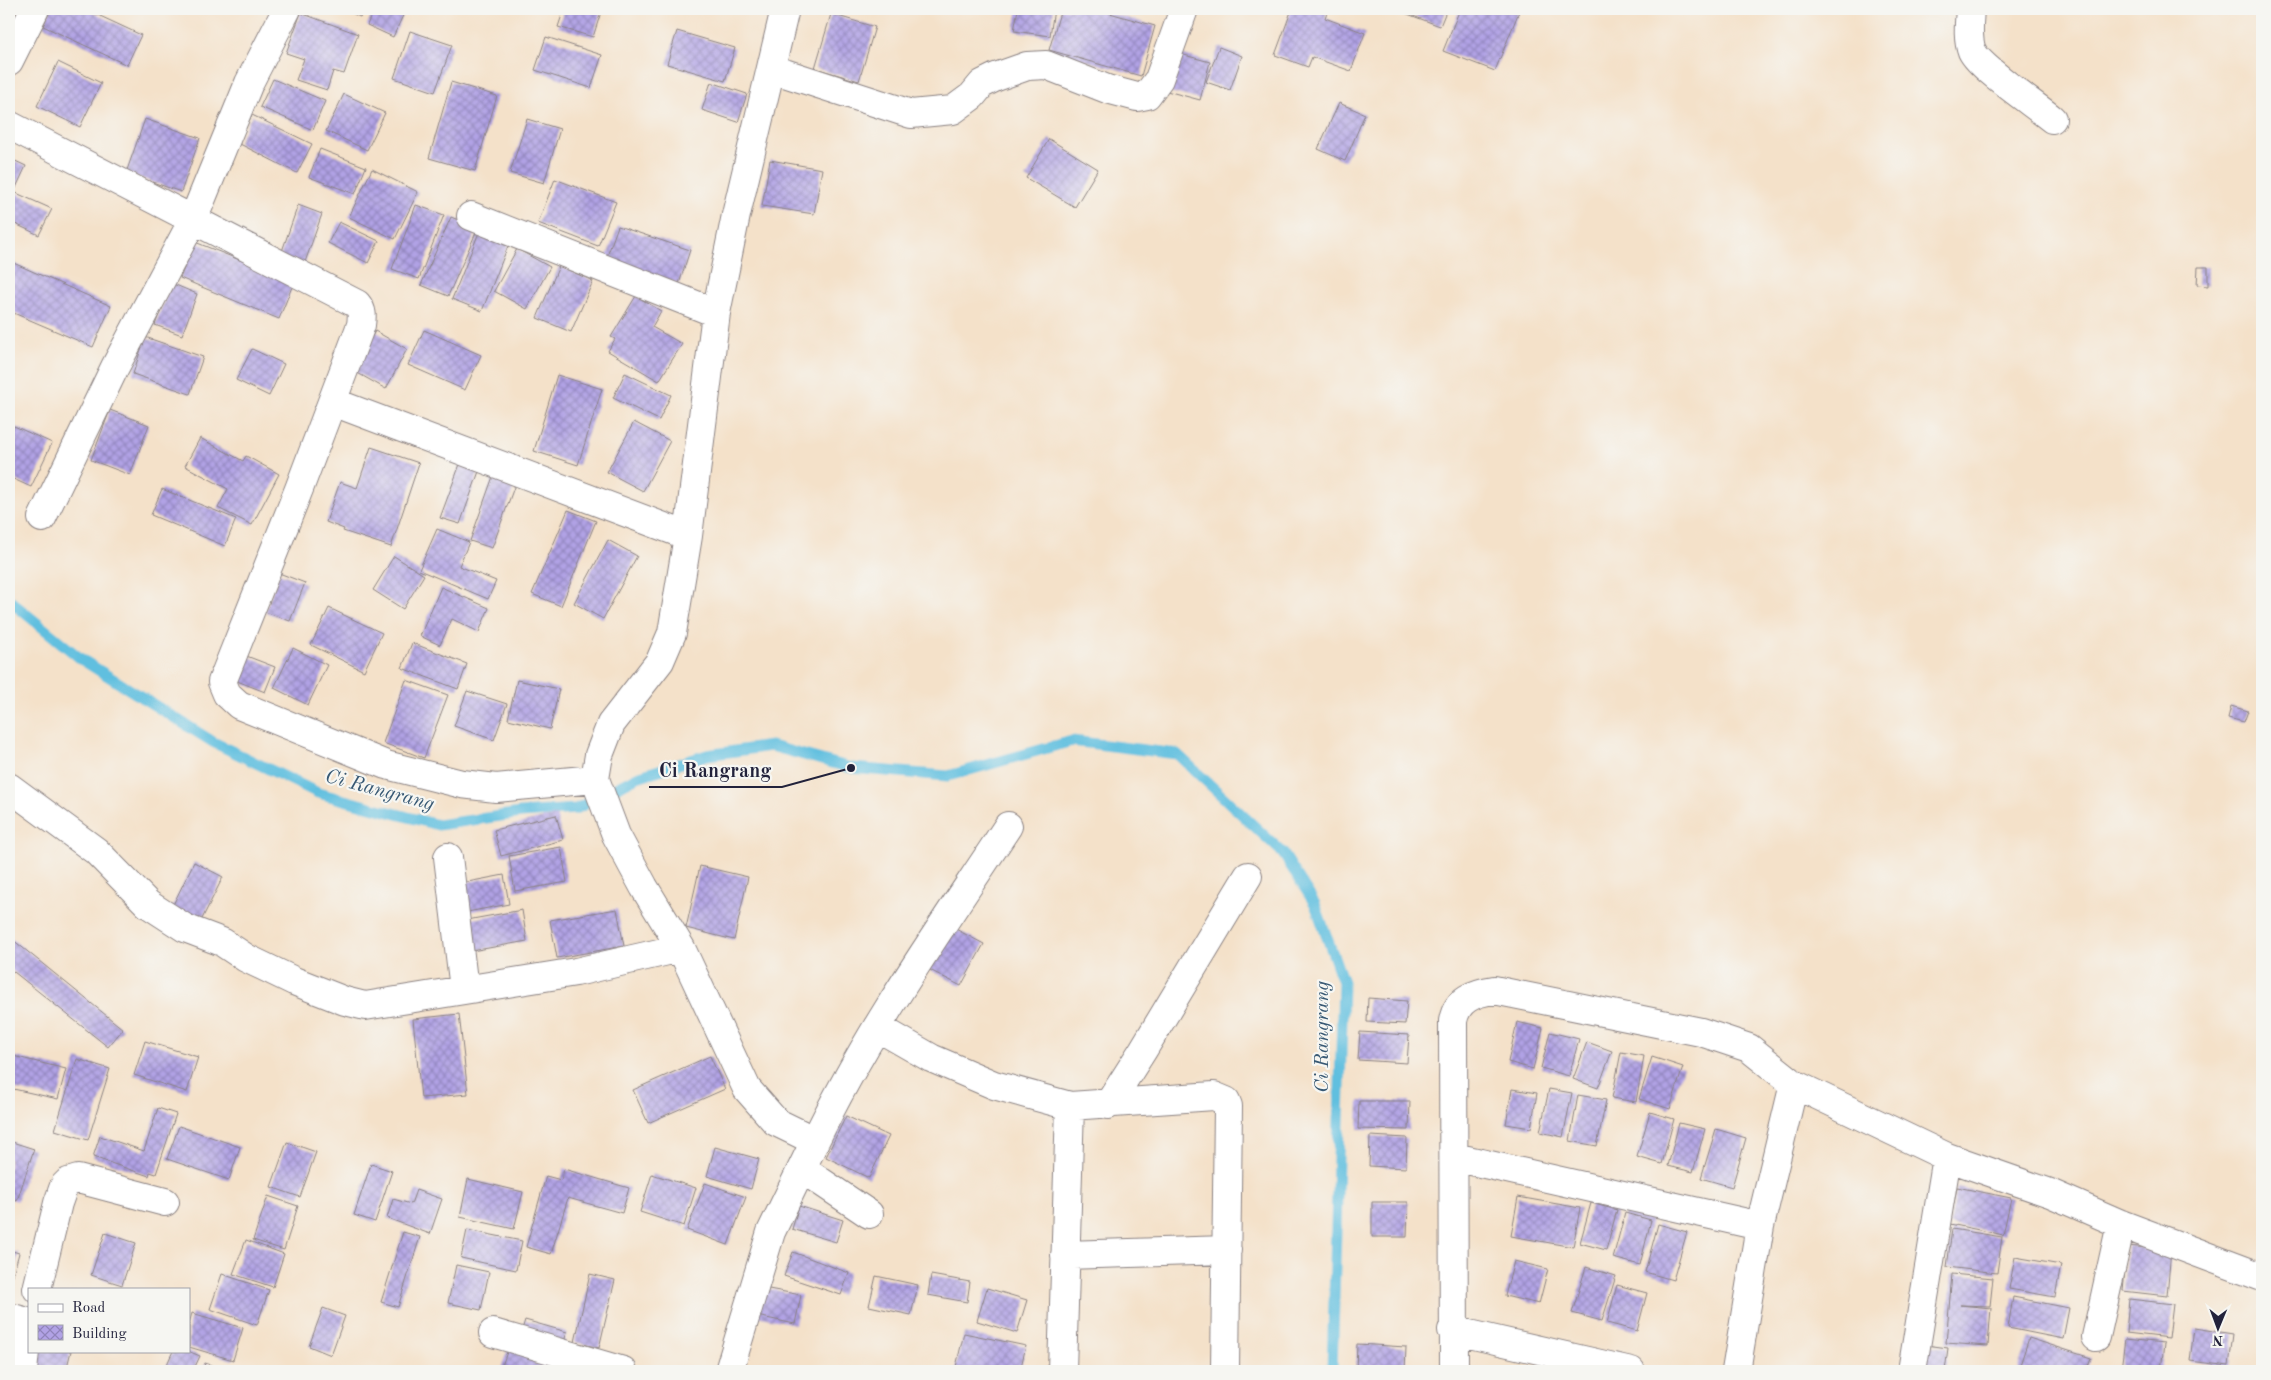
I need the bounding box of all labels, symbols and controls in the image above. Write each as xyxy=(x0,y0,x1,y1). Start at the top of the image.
callout: Ci Rangrang xyxy=(649,752,782,787)
text: Ci Rangrang xyxy=(659,762,771,782)
water label: Ci Rangrang xyxy=(323,767,437,815)
water label: Ci Rangrang xyxy=(1313,981,1333,1093)
legend xyxy=(28,1288,190,1352)
text: Road xyxy=(72,1301,106,1316)
north arrow xyxy=(2194,1302,2244,1352)
text: Building xyxy=(72,1327,127,1342)
text: N xyxy=(2212,1333,2223,1347)

